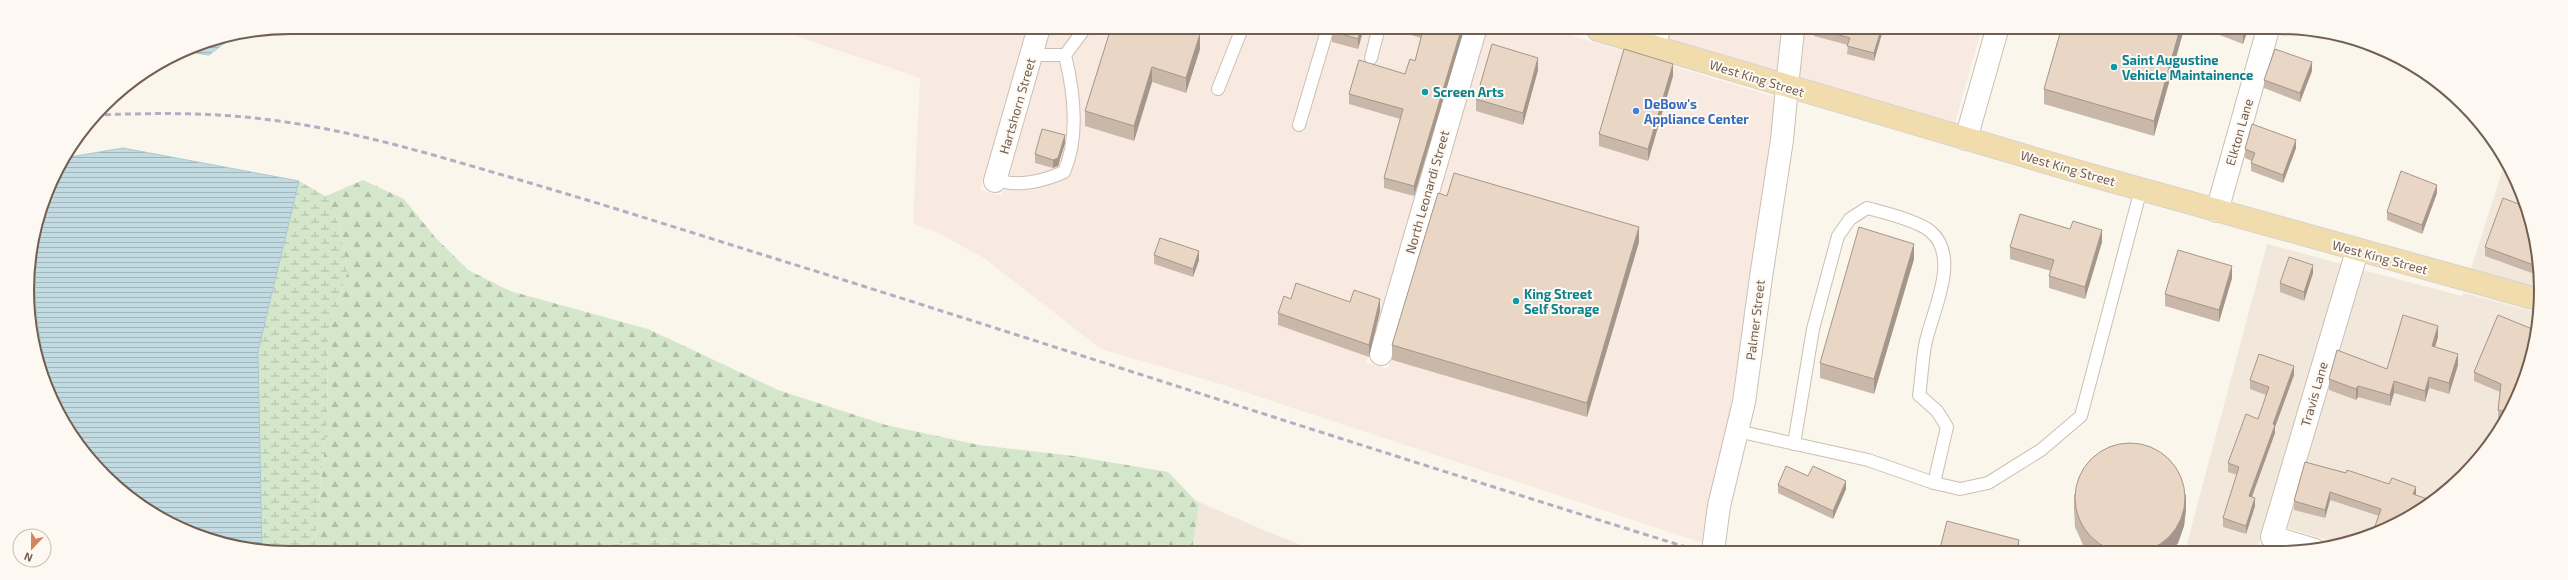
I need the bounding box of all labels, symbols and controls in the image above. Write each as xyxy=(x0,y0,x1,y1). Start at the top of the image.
place label: Saint Augustine Vehicle Maintainence xyxy=(2122,52,2253,83)
street label: Hartshorn Street xyxy=(996,56,1038,156)
street label: West King Street xyxy=(1708,56,1806,100)
marker: Saint Augustine Vehicle Maintainence xyxy=(2109,62,2119,72)
place label: Screen Arts xyxy=(1433,84,1504,100)
marker: Screen Arts xyxy=(1420,87,1430,97)
place label: DeBow's Appliance Center xyxy=(1644,96,1749,127)
street label: Elkton Lane xyxy=(2222,97,2256,167)
marker: DeBow's Appliance Center xyxy=(1631,106,1641,116)
street label: North Leonardi Street xyxy=(1402,128,1452,256)
street label: West King Street xyxy=(2019,147,2117,189)
street label: West King Street xyxy=(2330,237,2430,277)
street label: Palmer Street xyxy=(1742,279,1768,361)
place label: King Street Self Storage xyxy=(1524,286,1599,317)
marker: King Street Self Storage xyxy=(1511,296,1521,306)
street label: Travis Lane xyxy=(2297,360,2331,428)
north arrow xyxy=(12,528,52,568)
text: N xyxy=(22,550,34,565)

